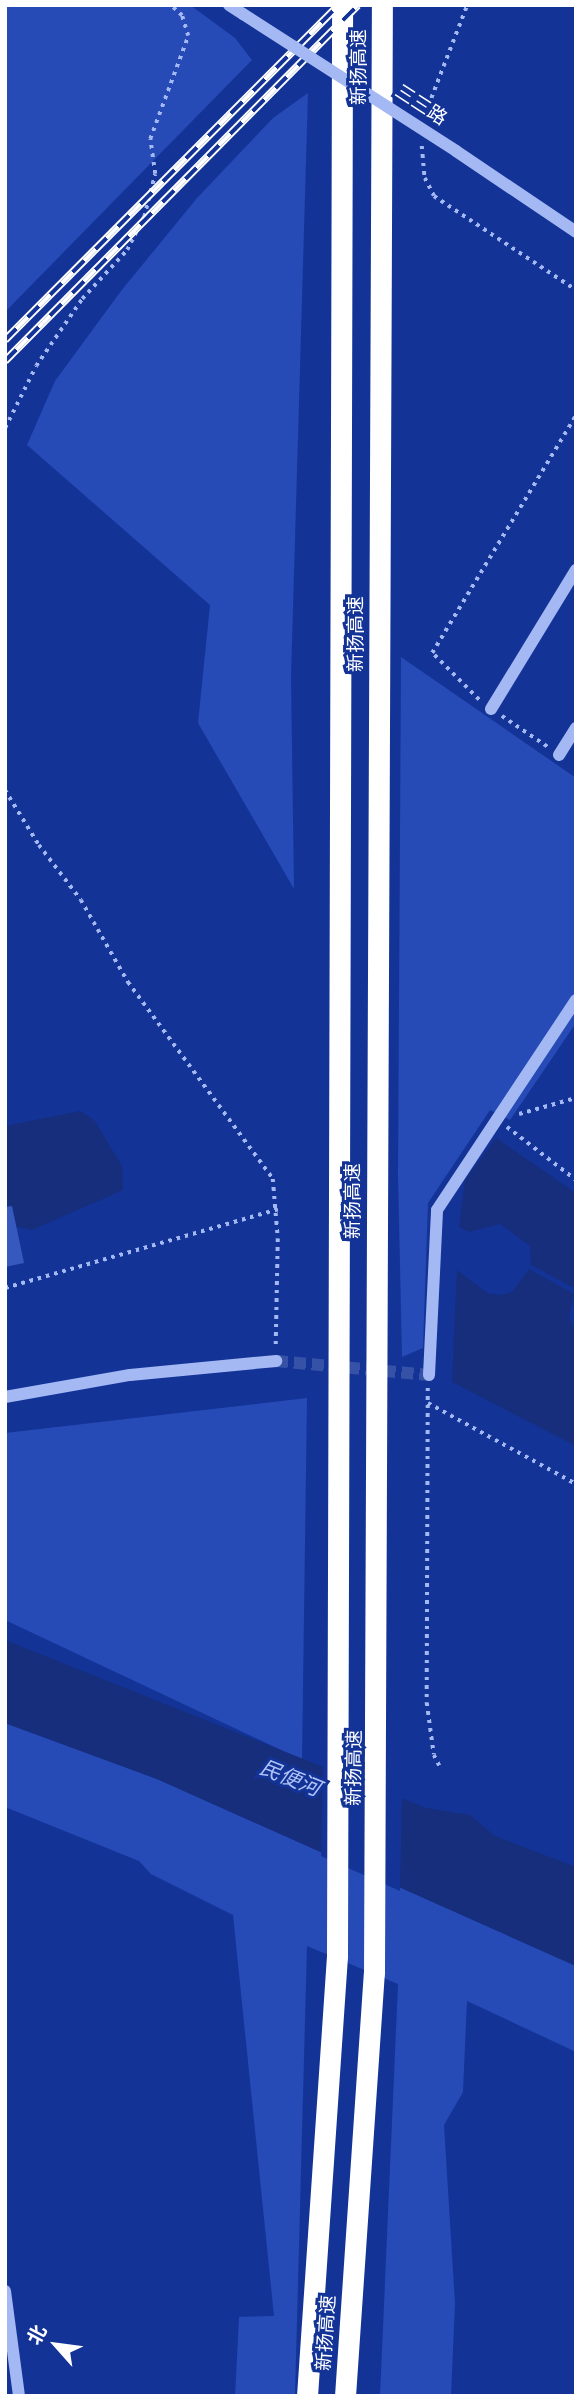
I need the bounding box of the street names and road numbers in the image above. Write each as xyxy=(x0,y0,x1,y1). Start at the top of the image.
street label: 新扬高速 xyxy=(348,29,370,105)
street label: 三三路 xyxy=(391,80,451,130)
street label: 新扬高速 xyxy=(345,596,367,672)
street label: 新扬高速 xyxy=(342,1163,364,1239)
street label: 新扬高速 xyxy=(342,1730,366,1806)
street label: 新扬高速 xyxy=(312,2294,340,2372)

